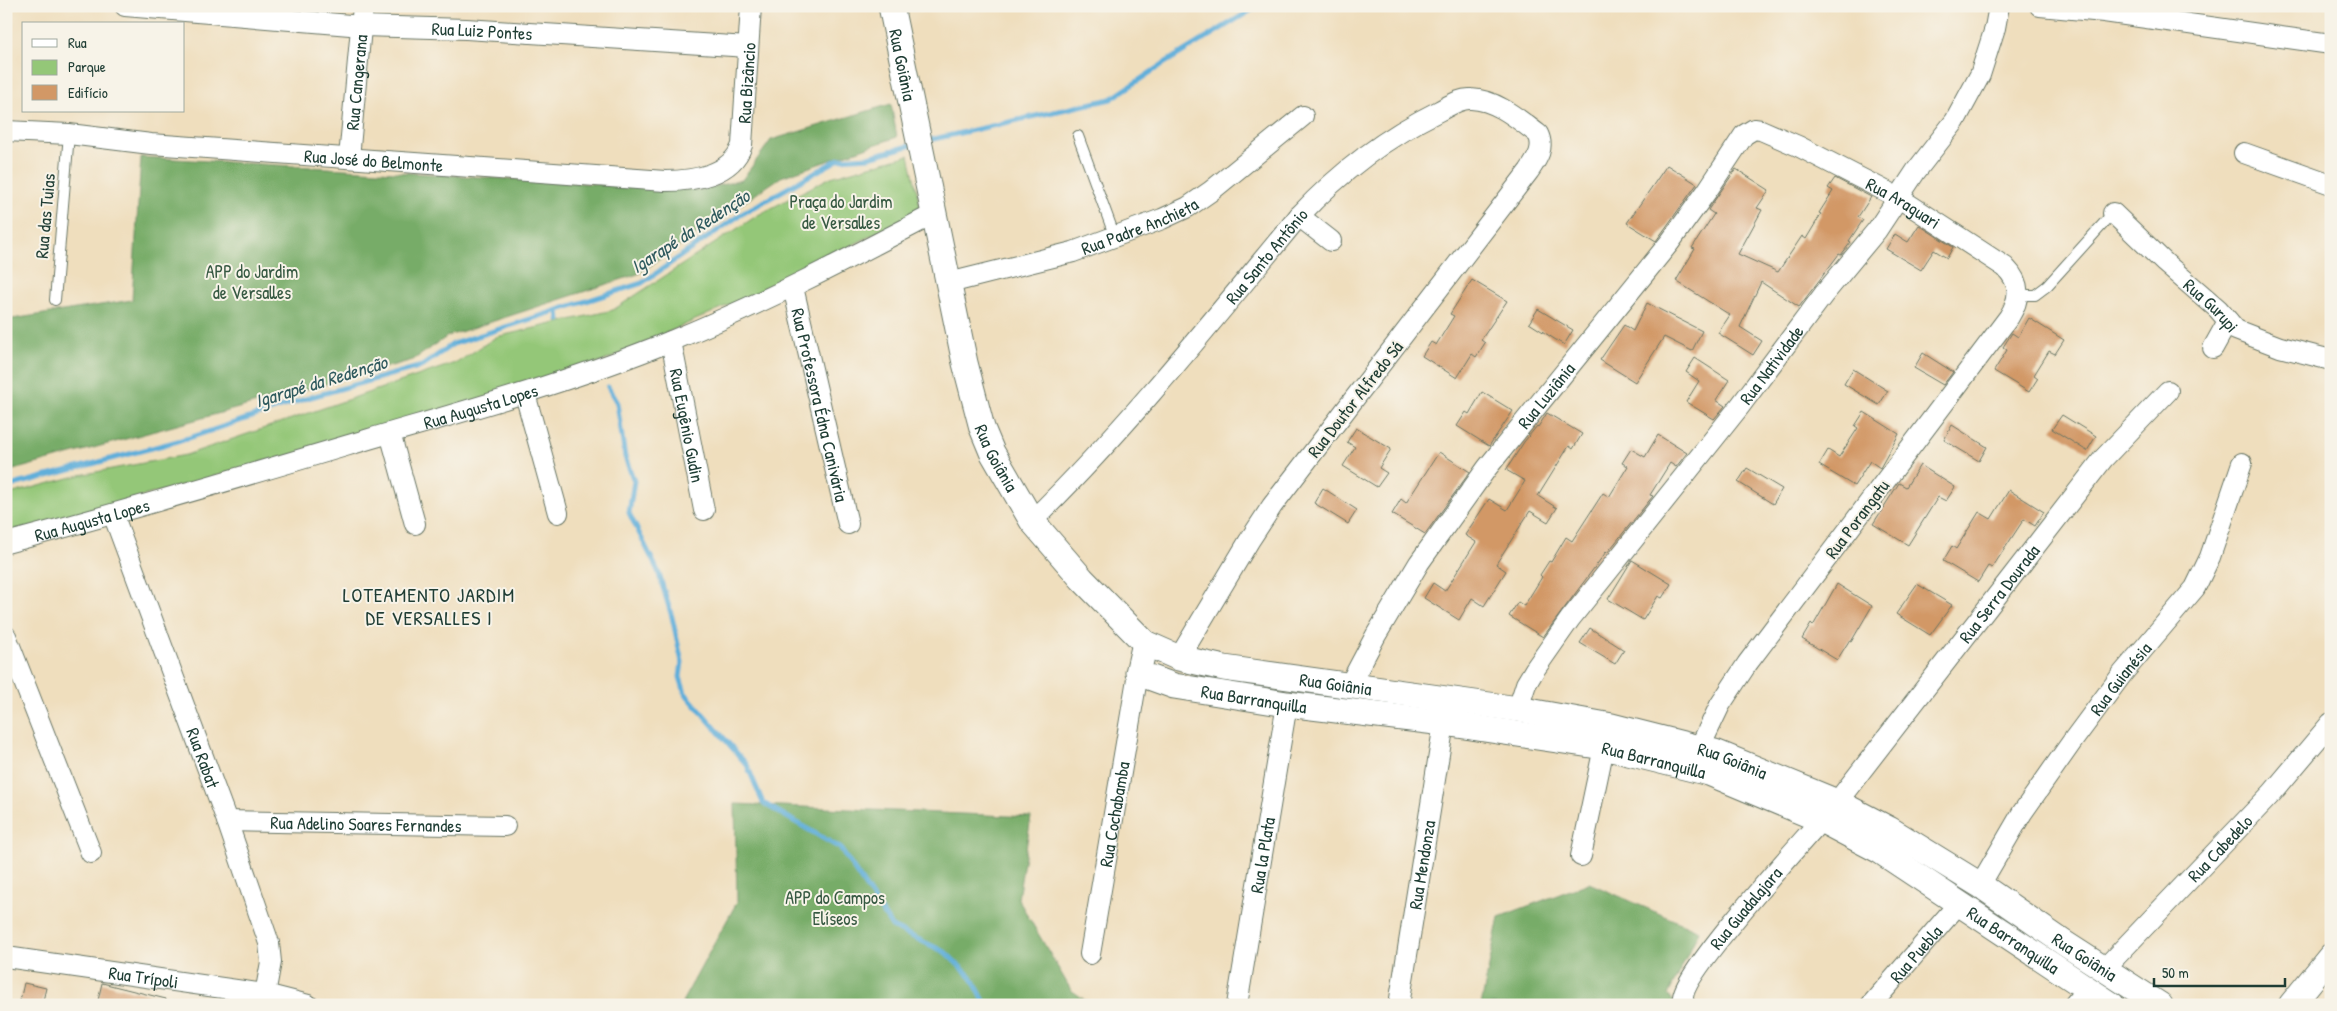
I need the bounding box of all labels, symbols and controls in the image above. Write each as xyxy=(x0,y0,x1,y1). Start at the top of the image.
street label: Rua Luiz Pontes xyxy=(431,16,533,46)
legend xyxy=(22,22,185,112)
street label: Rua Goiânia xyxy=(884,27,923,103)
text: Rua xyxy=(68,32,87,53)
street label: Rua Cangerana xyxy=(339,33,373,131)
street label: Rua Bizâncio xyxy=(731,42,761,124)
text: Parque xyxy=(68,56,106,77)
text: Edifício xyxy=(68,82,108,103)
street label: Rua José do Belmonte xyxy=(303,143,444,178)
street label: Rua Araguari xyxy=(1862,171,1946,234)
street label: Rua das Tuias xyxy=(29,172,61,260)
water label: Igarapé da Redenção xyxy=(626,182,756,279)
park label: Praça do Jardim de Versalles xyxy=(789,189,893,235)
street label: Rua Padre Anchieta xyxy=(1077,191,1203,260)
street label: Rua Santo Antônio xyxy=(1219,202,1313,309)
park label: APP do Jardim de Versalles xyxy=(206,259,298,305)
street label: Rua Gurupi xyxy=(2178,272,2245,338)
street label: Rua Professora Édna Canivária xyxy=(786,306,855,504)
street label: Rua Natividade xyxy=(1733,320,1809,409)
street label: Rua Doutor Alfredo Sá xyxy=(1301,335,1409,463)
water label: Igarapé da Redenção xyxy=(252,348,391,413)
street label: Rua Luziânia xyxy=(1511,357,1580,434)
street label: Rua Eugênio Gudin xyxy=(664,366,711,485)
street label: Rua Augusta Lopes xyxy=(421,377,541,435)
street label: Rua Goiânia xyxy=(969,420,1025,496)
street label: Rua Porangatu xyxy=(1819,474,1895,564)
street label: Rua Augusta Lopes xyxy=(32,492,152,547)
street label: Rua Serra Dourada xyxy=(1953,539,2045,648)
district label: LOTEAMENTO JARDIM DE VERSALLES I xyxy=(343,581,515,631)
street label: Rua Guianésia xyxy=(2083,636,2157,720)
street label: Rua Goiânia xyxy=(1298,666,1374,701)
street label: Rua Barranquilla xyxy=(1199,678,1308,719)
street label: Rua Rabat xyxy=(181,724,226,792)
street label: Rua Barranquilla xyxy=(1599,734,1709,784)
street label: Rua Goiânia xyxy=(1695,736,1771,785)
street label: Rua Cochabamba xyxy=(1093,759,1135,869)
street label: Rua Adelino Soares Fernandes xyxy=(270,809,462,838)
street label: Rua Cabedelo xyxy=(2181,809,2258,887)
street label: Rua la Plata xyxy=(1243,815,1280,895)
street label: Rua Mendonza xyxy=(1402,818,1441,911)
street label: Rua Guadalajara xyxy=(1703,861,1787,954)
park label: APP do Campos Elíseos xyxy=(785,885,885,931)
street label: Rua Barranquilla xyxy=(1962,900,2065,979)
street label: Rua Puebla xyxy=(1883,919,1947,988)
street label: Rua Goiânia xyxy=(2047,926,2122,987)
scale bar xyxy=(2154,956,2286,988)
street label: Rua Trípoli xyxy=(107,959,180,994)
text: 50 m xyxy=(2162,962,2189,983)

